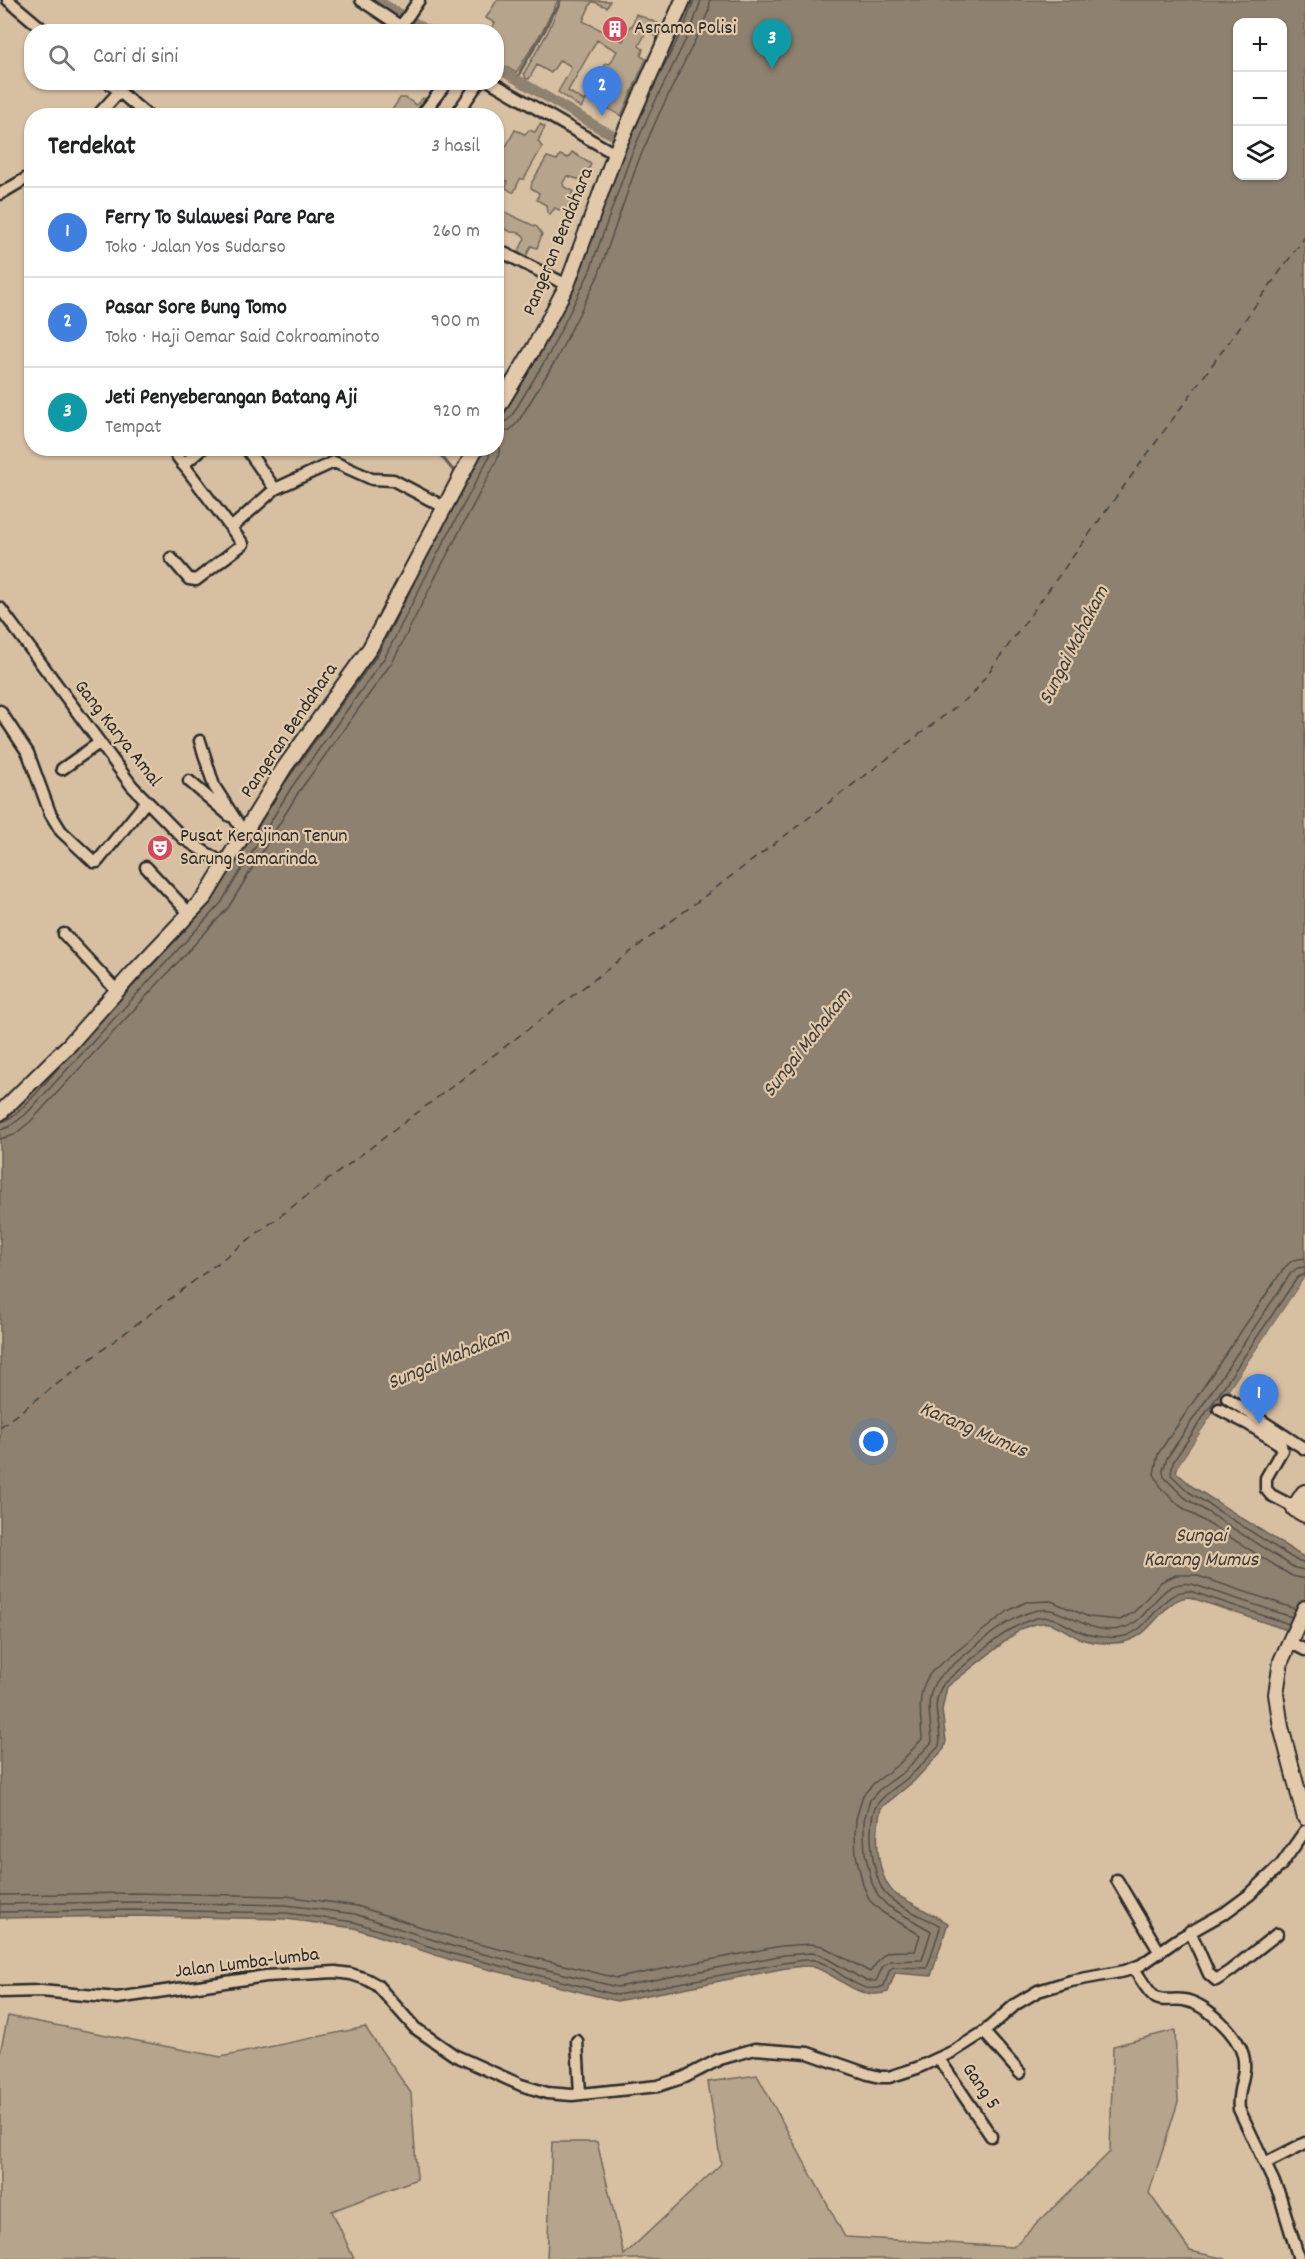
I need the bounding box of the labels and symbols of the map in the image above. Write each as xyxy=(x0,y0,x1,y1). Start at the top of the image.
building icon: Asrama Polisi xyxy=(600,14,630,44)
place label: Asrama Polisi xyxy=(634,15,737,43)
pin: 3 xyxy=(752,20,792,69)
pin: 2 xyxy=(582,66,622,116)
street label: Pangeran Bendahara xyxy=(517,163,602,320)
water label: Sungai Mahakam xyxy=(1032,581,1118,711)
street label: Pangeran Bendahara xyxy=(234,657,346,804)
street label: Gang Karya Amal xyxy=(66,675,168,794)
place label: Pusat Kerajinan Tenun Sarung Samarinda xyxy=(180,823,348,874)
theatre icon: Pusat Kerajinan Tenun Sarung Samarinda xyxy=(145,833,175,863)
water label: Sungai Mahakam xyxy=(756,983,860,1105)
water label: Sungai Mahakam xyxy=(383,1321,515,1399)
pin: 1 xyxy=(1240,1374,1278,1424)
water label: Karang Mumus xyxy=(914,1395,1033,1468)
your location xyxy=(859,1427,888,1456)
water label: Sungai Karang Mumus xyxy=(1144,1522,1259,1576)
street label: Jalan Lumba-lumba xyxy=(173,1941,321,1987)
street label: Gang 5 xyxy=(954,2058,1006,2116)

